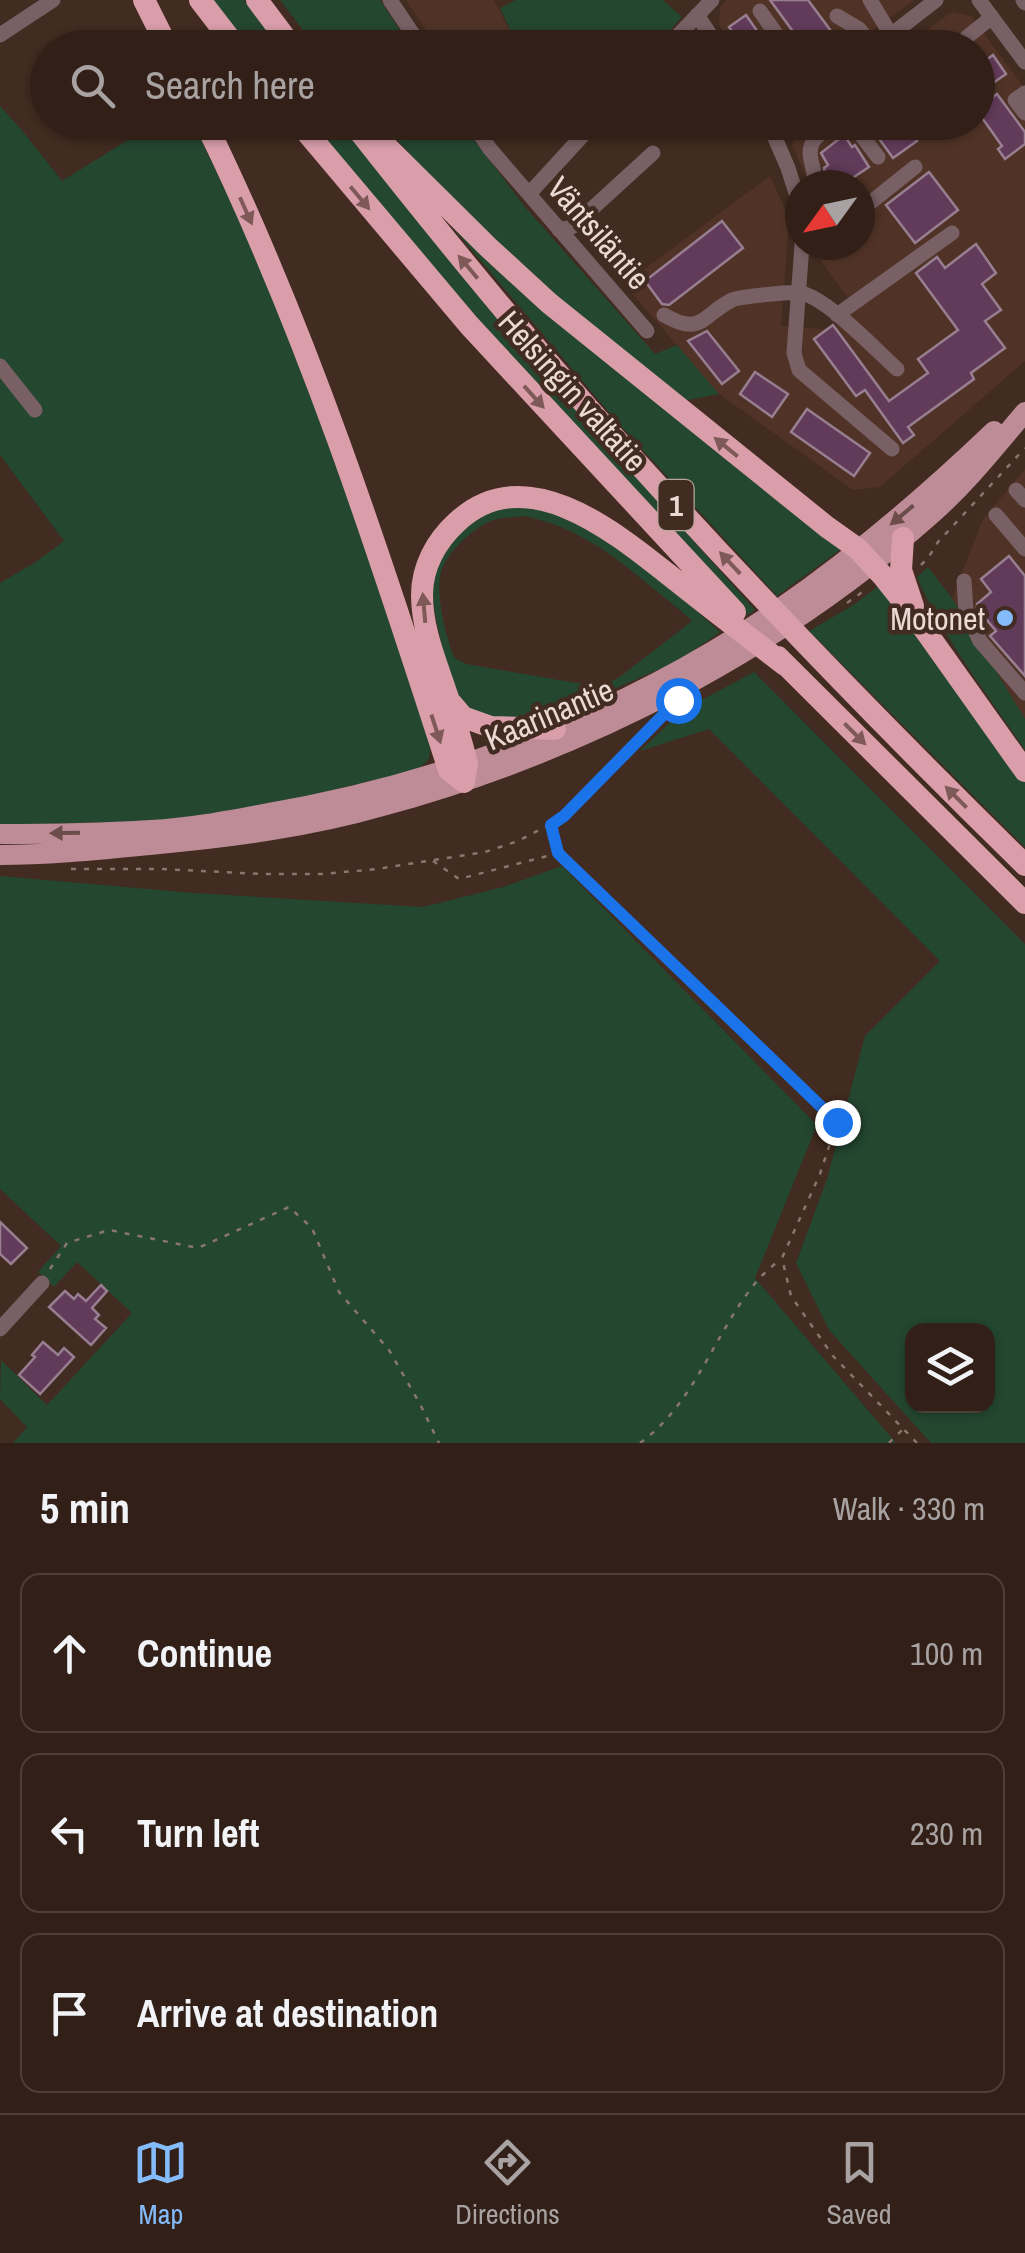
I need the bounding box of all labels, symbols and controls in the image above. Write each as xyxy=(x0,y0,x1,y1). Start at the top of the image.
search box xyxy=(30,30,995,140)
icon: search xyxy=(65,58,120,113)
text: Search here xyxy=(145,60,315,111)
street label: Väntsiläntie xyxy=(538,167,660,299)
north arrow xyxy=(785,170,875,260)
one-way arrow xyxy=(349,185,370,210)
one-way arrow xyxy=(238,196,254,226)
one-way arrow xyxy=(458,255,480,280)
street label: Helsingin valtatie xyxy=(489,301,657,481)
one-way arrow xyxy=(523,384,545,409)
one-way arrow xyxy=(713,437,738,458)
road number: 1 xyxy=(658,480,694,530)
one-way arrow xyxy=(889,504,914,526)
one-way arrow xyxy=(719,552,742,576)
one-way arrow xyxy=(415,591,431,623)
place label: Motonet xyxy=(890,597,985,640)
marker: Motonet xyxy=(994,607,1016,629)
street label: Kaarinantie xyxy=(478,668,620,760)
route start xyxy=(656,678,702,724)
one-way arrow xyxy=(429,715,444,745)
one-way arrow xyxy=(842,721,866,745)
one-way arrow xyxy=(944,785,968,809)
one-way arrow xyxy=(48,826,80,842)
route end xyxy=(815,1100,861,1146)
map controls xyxy=(905,1323,995,1413)
button: layers xyxy=(905,1323,995,1413)
text: 5 min xyxy=(40,1480,130,1536)
text: Walk · 330 m xyxy=(833,1487,985,1530)
icon: ahead xyxy=(42,1626,97,1681)
text: Continue xyxy=(137,1628,272,1679)
text: 100 m xyxy=(910,1632,983,1675)
icon: left xyxy=(42,1806,97,1861)
text: Turn left xyxy=(137,1808,259,1859)
text: 230 m xyxy=(910,1812,983,1855)
icon: arrive xyxy=(42,1986,97,2041)
text: Arrive at destination xyxy=(137,1988,438,2039)
tab: Map xyxy=(133,2135,188,2233)
tab: Directions xyxy=(455,2135,560,2233)
tab: Saved xyxy=(827,2135,892,2233)

